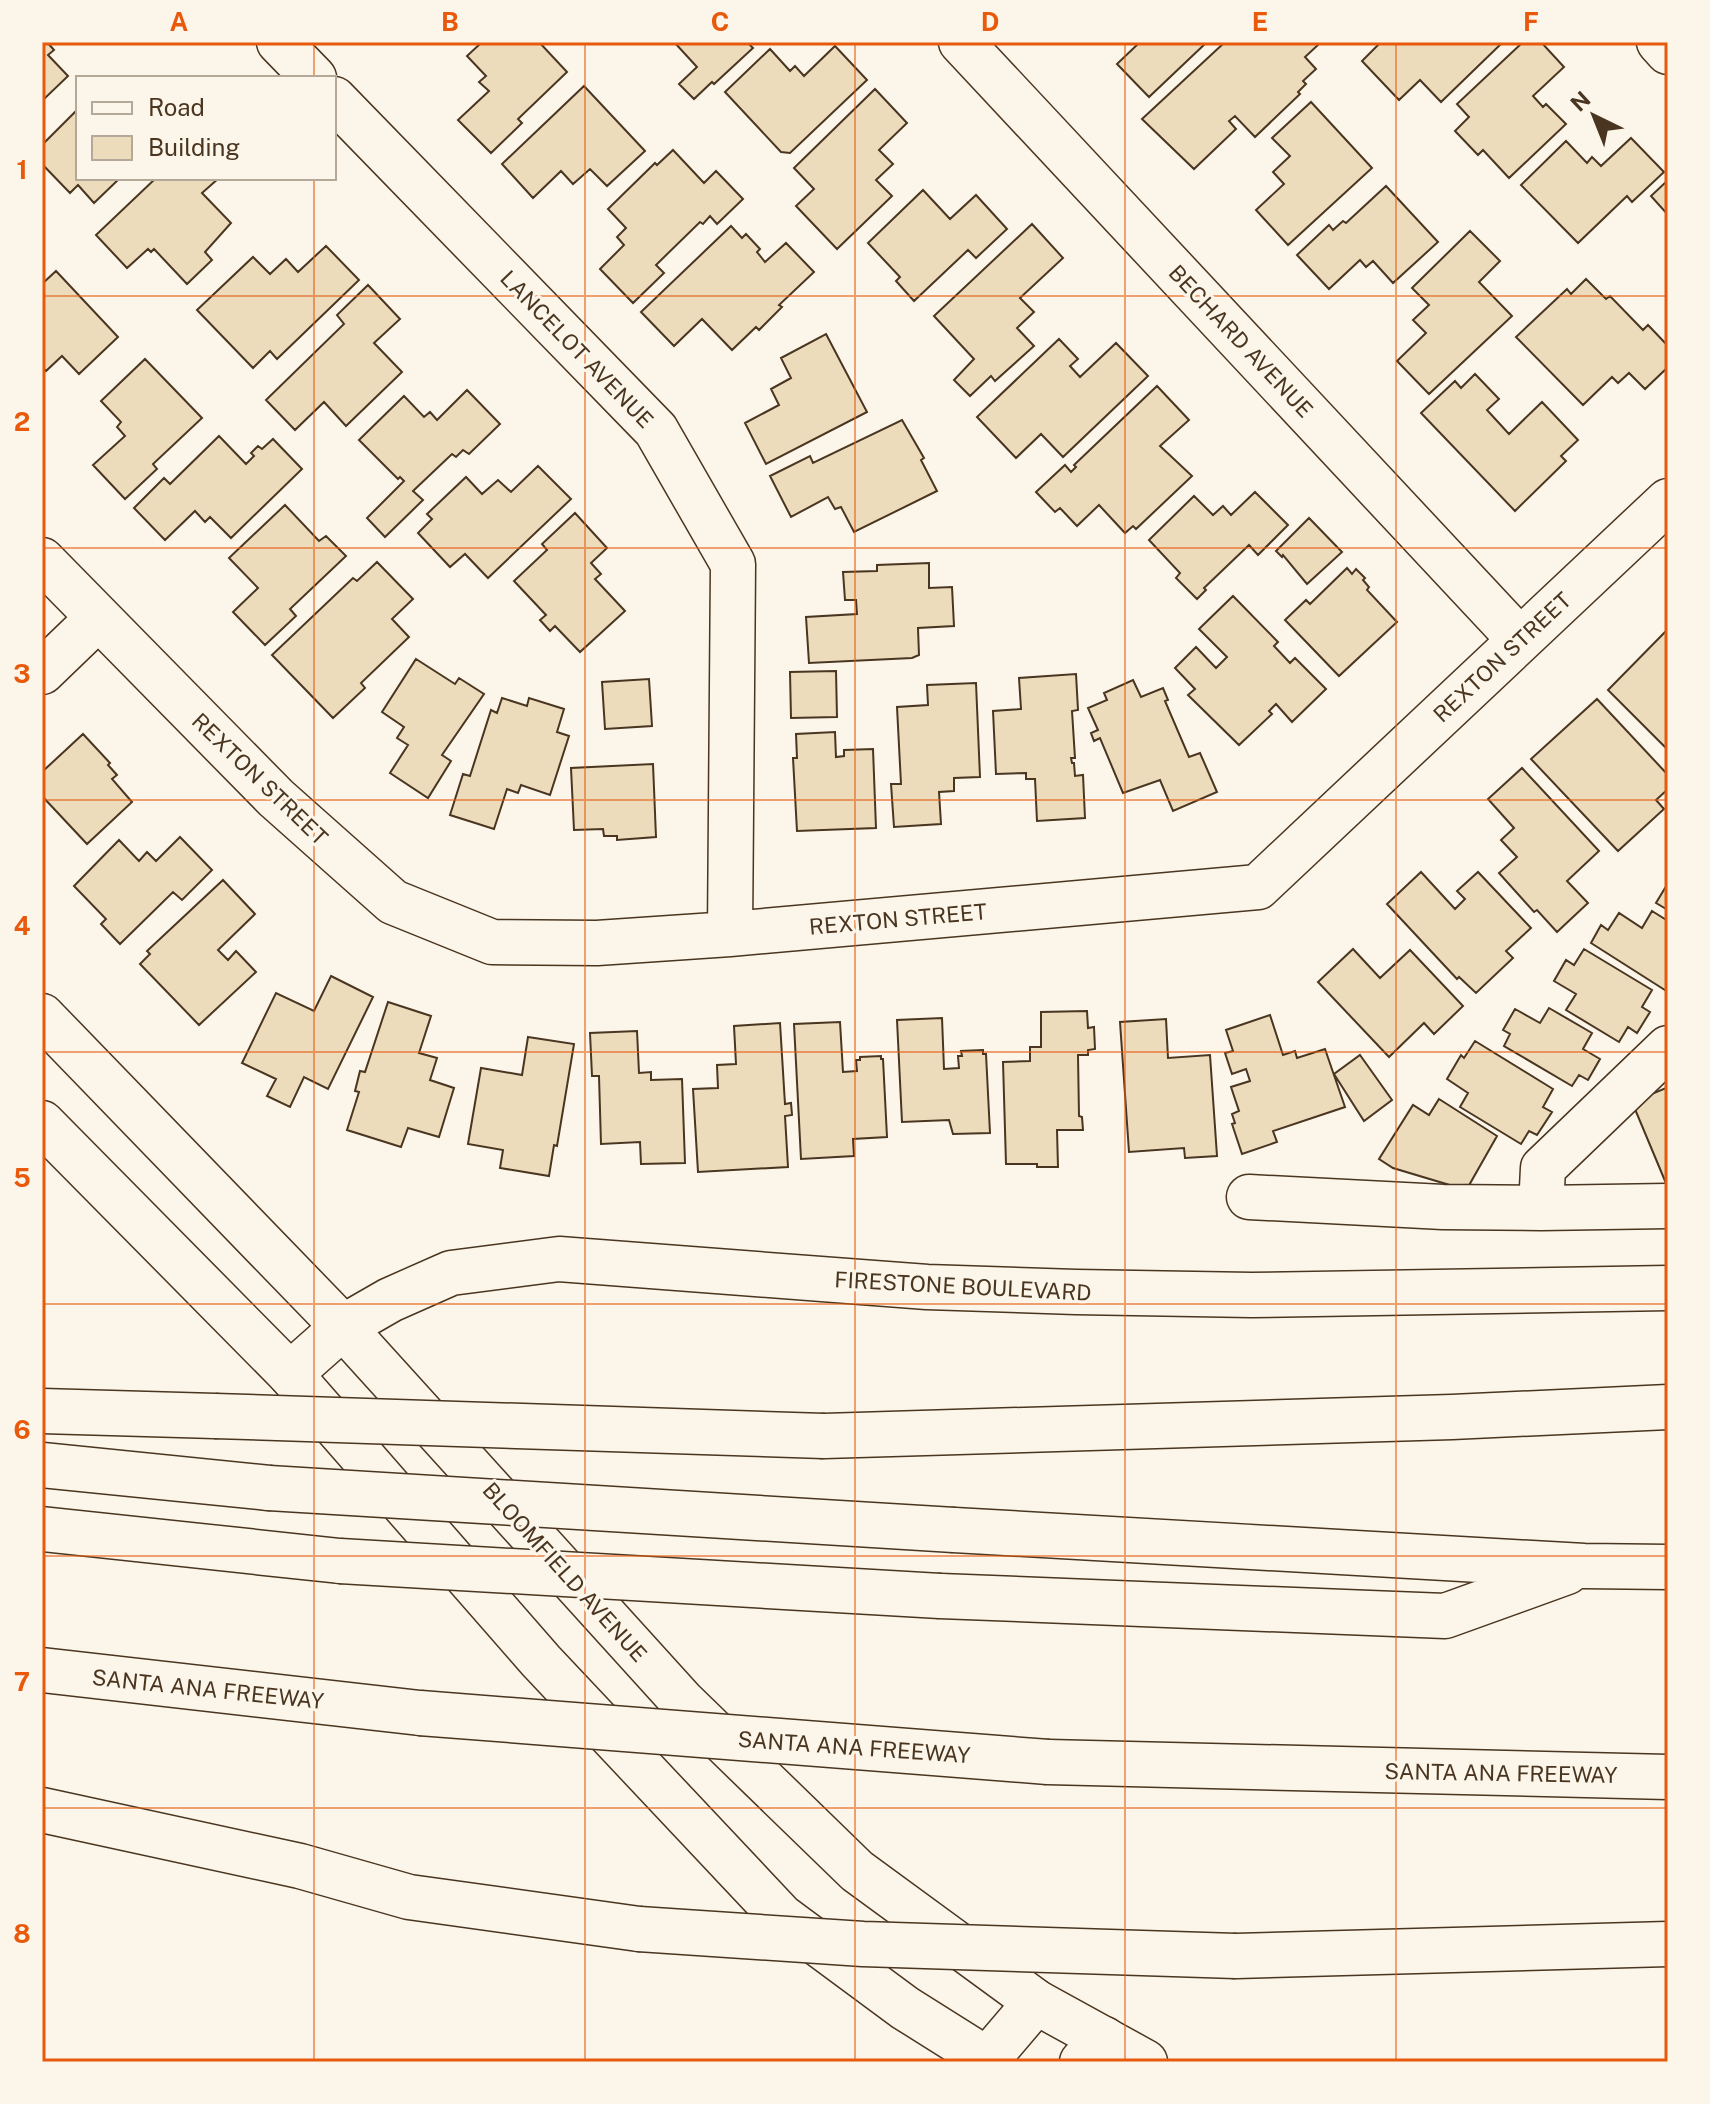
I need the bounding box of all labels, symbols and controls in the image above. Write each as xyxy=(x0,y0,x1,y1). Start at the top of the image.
text: A xyxy=(170,6,189,37)
text: B xyxy=(441,6,459,37)
text: C xyxy=(711,6,729,37)
text: D xyxy=(981,6,999,37)
text: E xyxy=(1252,6,1268,37)
text: F xyxy=(1523,6,1539,37)
legend xyxy=(76,76,336,180)
north arrow xyxy=(1554,76,1634,156)
text: N xyxy=(1565,86,1596,117)
text: Road xyxy=(148,93,205,121)
text: Building xyxy=(148,133,240,161)
text: 1 xyxy=(16,154,28,185)
street label: BECHARD AVENUE xyxy=(1164,259,1318,423)
street label: LANCELOT AVENUE xyxy=(495,265,659,433)
text: 2 xyxy=(14,406,30,437)
street label: REXTON STREET xyxy=(1428,587,1576,727)
text: 3 xyxy=(13,658,31,689)
street label: REXTON STREET xyxy=(187,708,333,850)
street label: REXTON STREET xyxy=(808,898,988,940)
text: 4 xyxy=(13,910,31,941)
text: 5 xyxy=(13,1162,31,1193)
street label: FIRESTONE BOULEVARD xyxy=(834,1266,1092,1306)
text: 6 xyxy=(13,1414,31,1445)
street label: BLOOMFIELD AVENUE xyxy=(478,1477,652,1667)
street label: SANTA ANA FREEWAY xyxy=(91,1664,326,1714)
text: 7 xyxy=(14,1666,30,1697)
street label: SANTA ANA FREEWAY xyxy=(737,1726,972,1768)
street label: SANTA ANA FREEWAY xyxy=(1384,1758,1618,1788)
text: 8 xyxy=(13,1918,31,1949)

